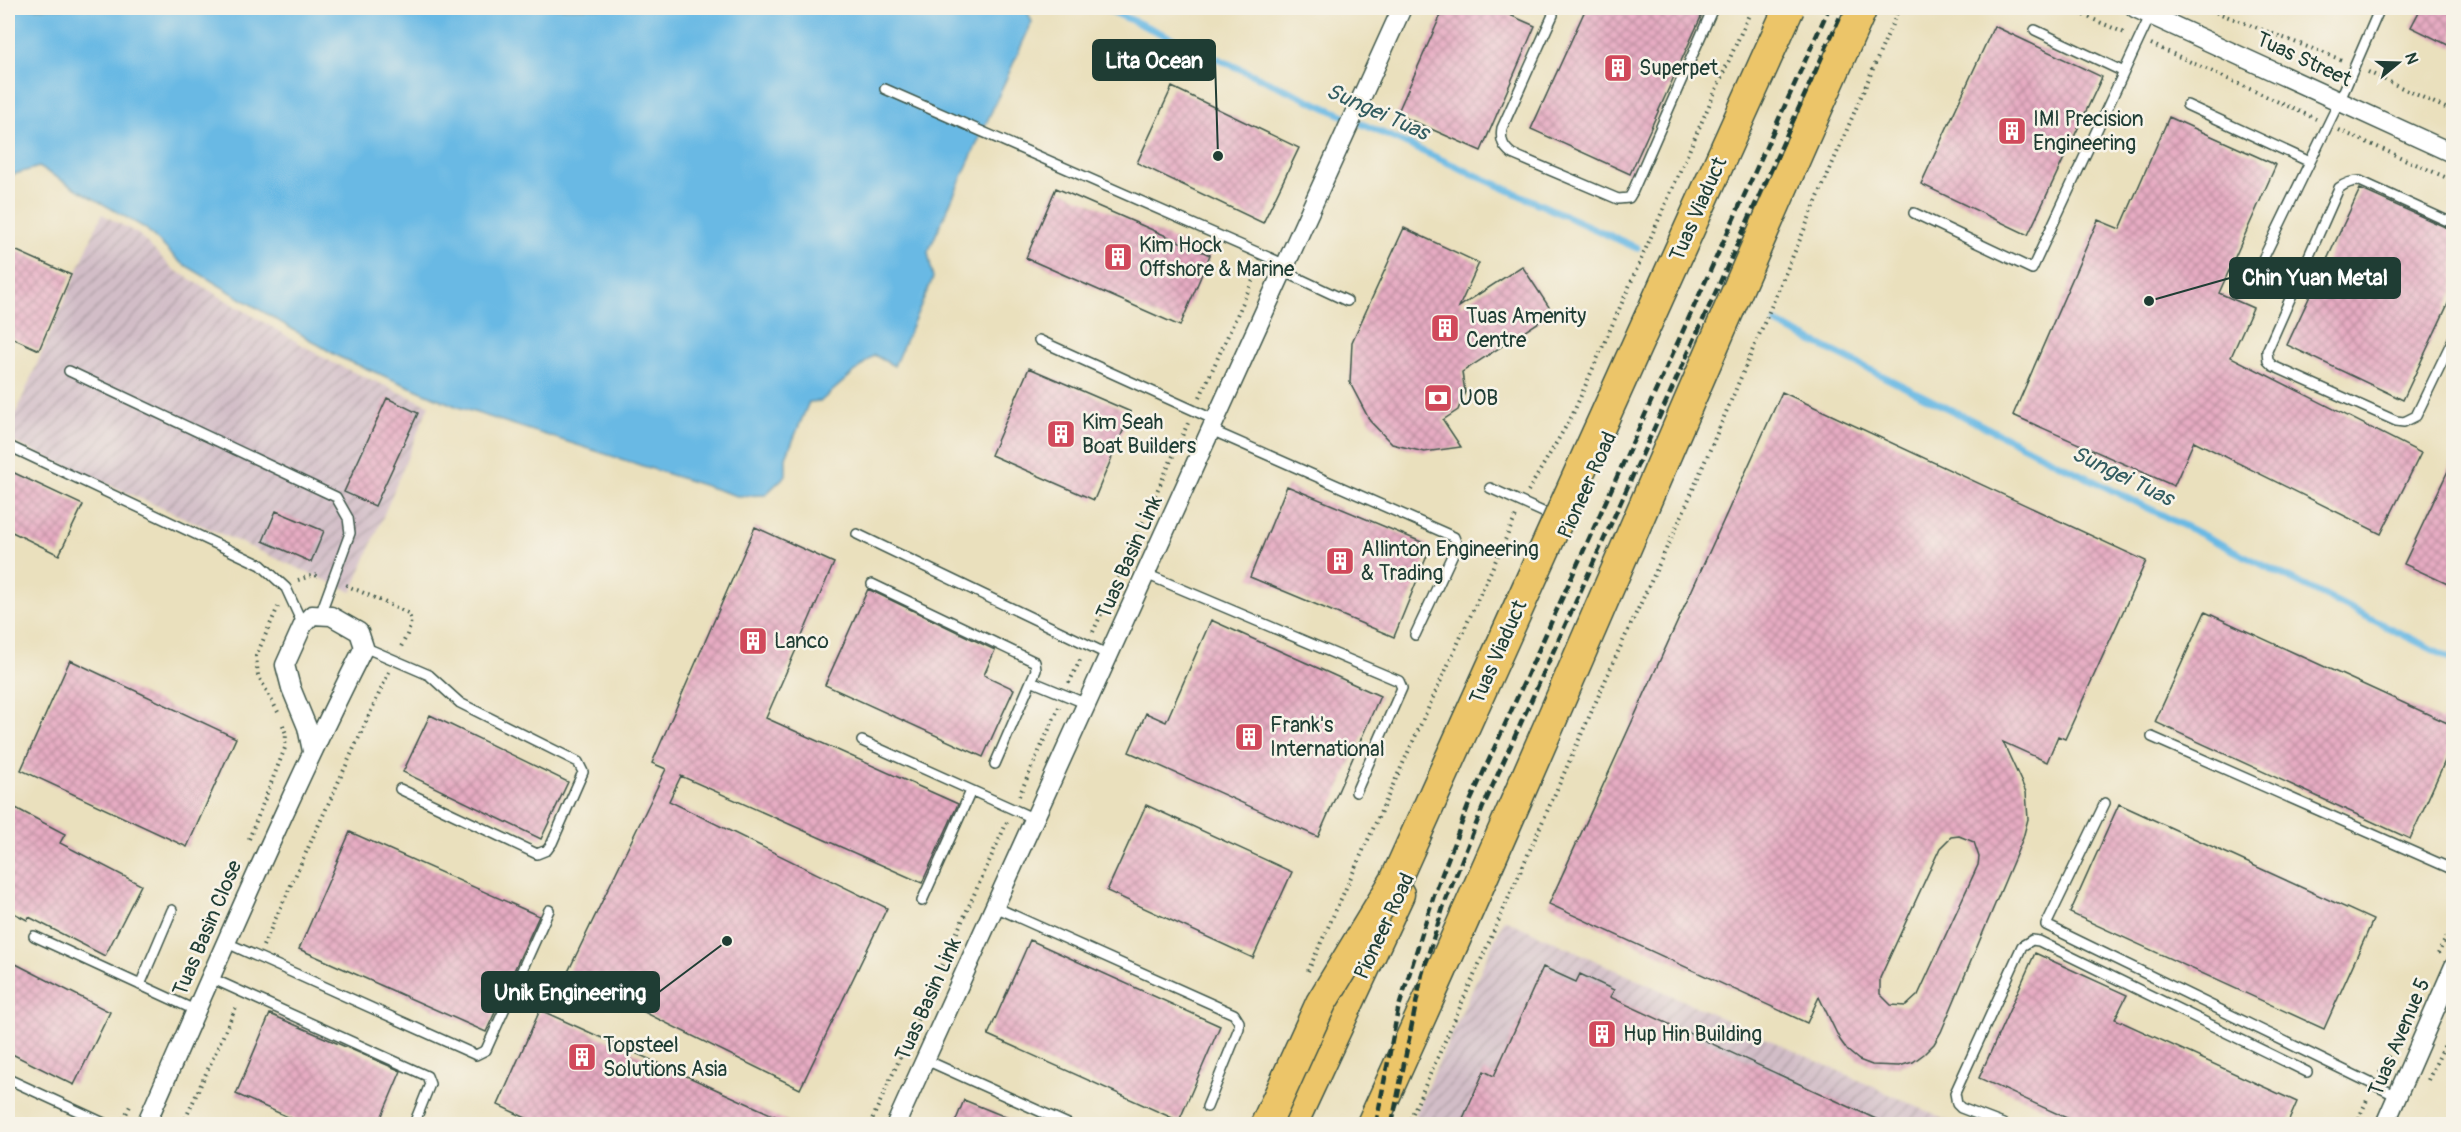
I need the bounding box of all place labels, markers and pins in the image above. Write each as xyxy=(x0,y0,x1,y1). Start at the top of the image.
callout: Lita Ocean xyxy=(1093,40,1215,80)
building icon: Superpet xyxy=(1602,52,1634,84)
place label: Superpet xyxy=(1639,55,1719,82)
place label: IMI Precision Engineering xyxy=(2033,106,2144,157)
building icon: IMI Precision Engineering xyxy=(1996,115,2028,147)
place label: Kim Hock Offshore & Marine xyxy=(1139,232,1295,283)
building icon: Kim Hock Offshore & Marine xyxy=(1102,241,1134,273)
callout: Chin Yuan Metal xyxy=(2230,258,2400,298)
place label: Tuas Amenity Centre xyxy=(1466,303,1586,354)
building icon: Tuas Amenity Centre xyxy=(1429,312,1461,344)
bank icon: UOB xyxy=(1422,382,1454,414)
place label: UOB xyxy=(1459,385,1498,412)
place label: Kim Seah Boat Builders xyxy=(1082,409,1197,460)
building icon: Kim Seah Boat Builders xyxy=(1045,418,1077,450)
place label: Allinton Engineering & Trading xyxy=(1361,536,1539,587)
building icon: Allinton Engineering & Trading xyxy=(1324,545,1356,577)
building icon: Lanco xyxy=(737,625,769,657)
place label: Lanco xyxy=(774,628,829,655)
place label: Frank's International xyxy=(1270,712,1385,763)
building icon: Frank's International xyxy=(1233,721,1265,753)
callout: Unik Engineering xyxy=(482,972,659,1012)
building icon: Hup Hin Building xyxy=(1586,1018,1618,1050)
place label: Hup Hin Building xyxy=(1623,1021,1762,1048)
place label: Topsteel Solutions Asia xyxy=(603,1032,727,1083)
building icon: Topsteel Solutions Asia xyxy=(566,1041,598,1073)

